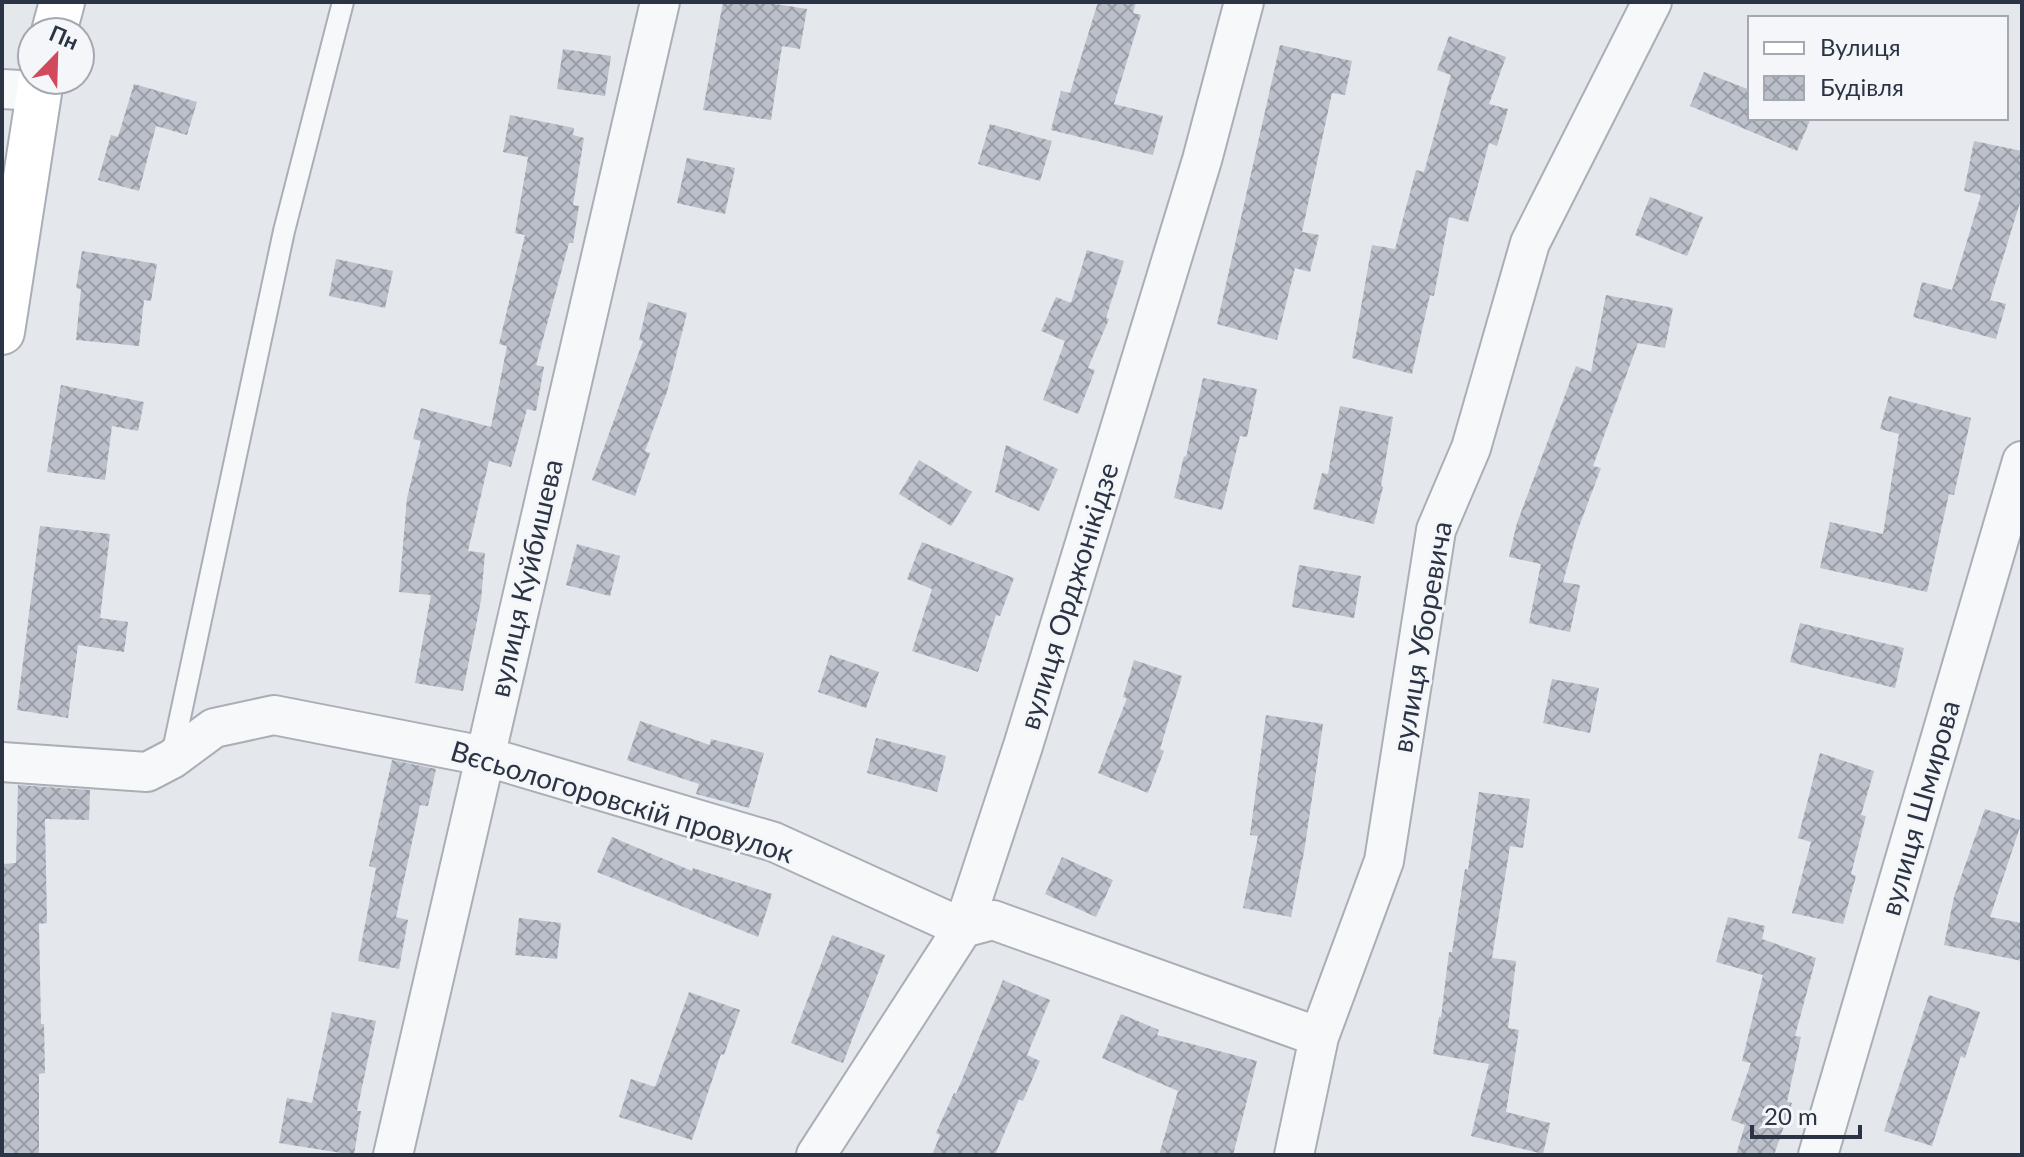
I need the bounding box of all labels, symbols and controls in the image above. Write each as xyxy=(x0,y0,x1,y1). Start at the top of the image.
north arrow xyxy=(16,16,96,96)
legend xyxy=(1748,16,2008,120)
text: Пн xyxy=(45,19,83,55)
text: Вулиця xyxy=(1820,32,1901,61)
text: Будівля xyxy=(1820,72,1904,101)
street label: вулиця Куйбишева xyxy=(481,456,569,700)
street label: вулиця Орджонікідзе xyxy=(1011,458,1125,733)
street label: вулиця Уборевича xyxy=(1384,519,1458,755)
street label: вулиця Шмирова xyxy=(1872,696,1966,919)
street label: Вєсьологоровскій провулок xyxy=(447,733,798,870)
scale bar xyxy=(1752,1089,1860,1139)
text: 20 m xyxy=(1764,1101,1818,1130)

